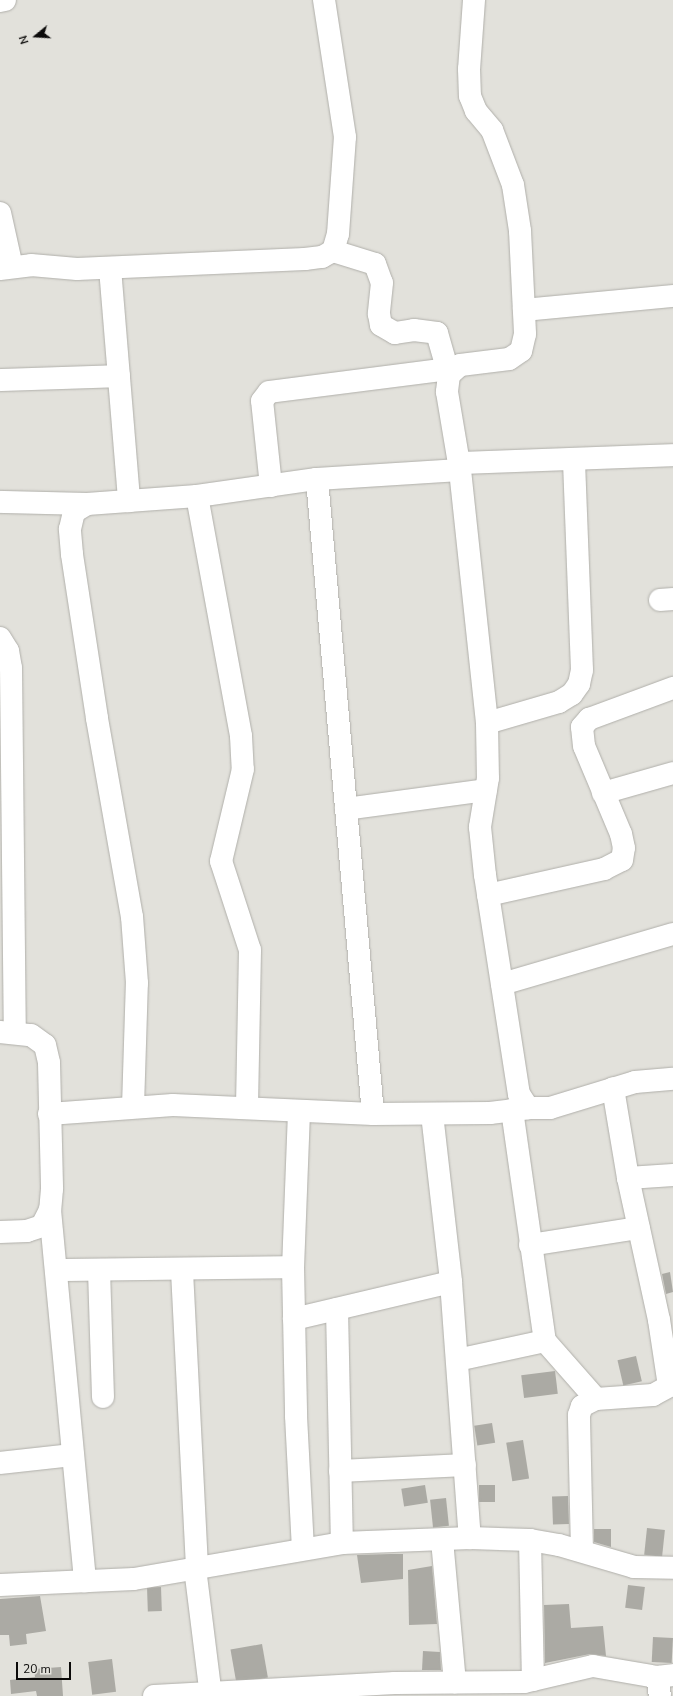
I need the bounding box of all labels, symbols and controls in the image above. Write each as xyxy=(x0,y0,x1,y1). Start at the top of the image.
north arrow xyxy=(16,16,56,56)
text: N xyxy=(16,34,33,46)
scale bar xyxy=(18,1654,73,1680)
text: 20 m xyxy=(23,1661,51,1677)

